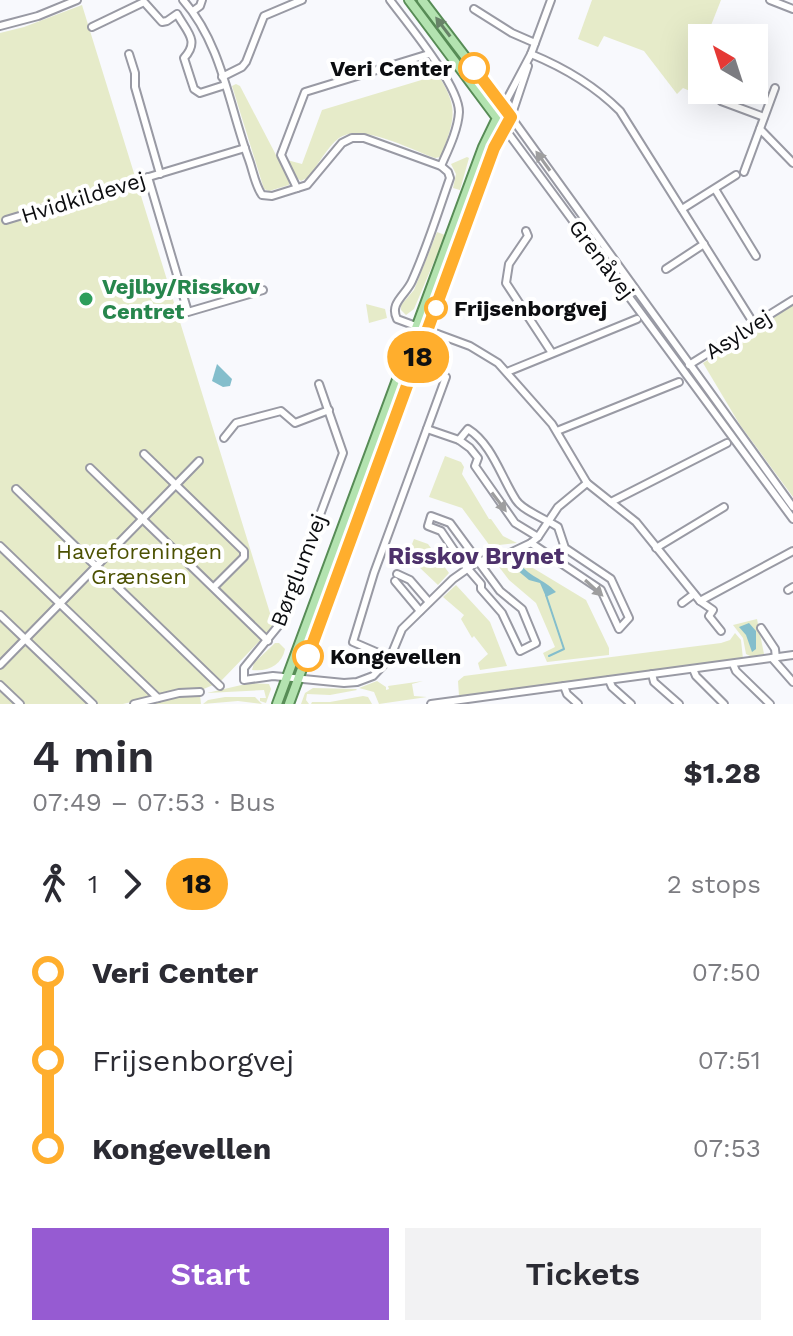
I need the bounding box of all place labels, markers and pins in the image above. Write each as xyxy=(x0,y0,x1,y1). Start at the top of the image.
marker: Veri Center xyxy=(459,53,489,83)
place label: Veri Center xyxy=(330,56,453,81)
place label: Vejlby/Risskov Centret xyxy=(102,274,261,324)
marker: Vejlby/Risskov Centret xyxy=(77,290,95,308)
place label: Frijsenborgvej xyxy=(454,296,607,321)
marker: Frijsenborgvej xyxy=(425,297,447,319)
marker: Kongevellen xyxy=(293,641,323,671)
place label: Kongevellen xyxy=(330,644,462,669)

